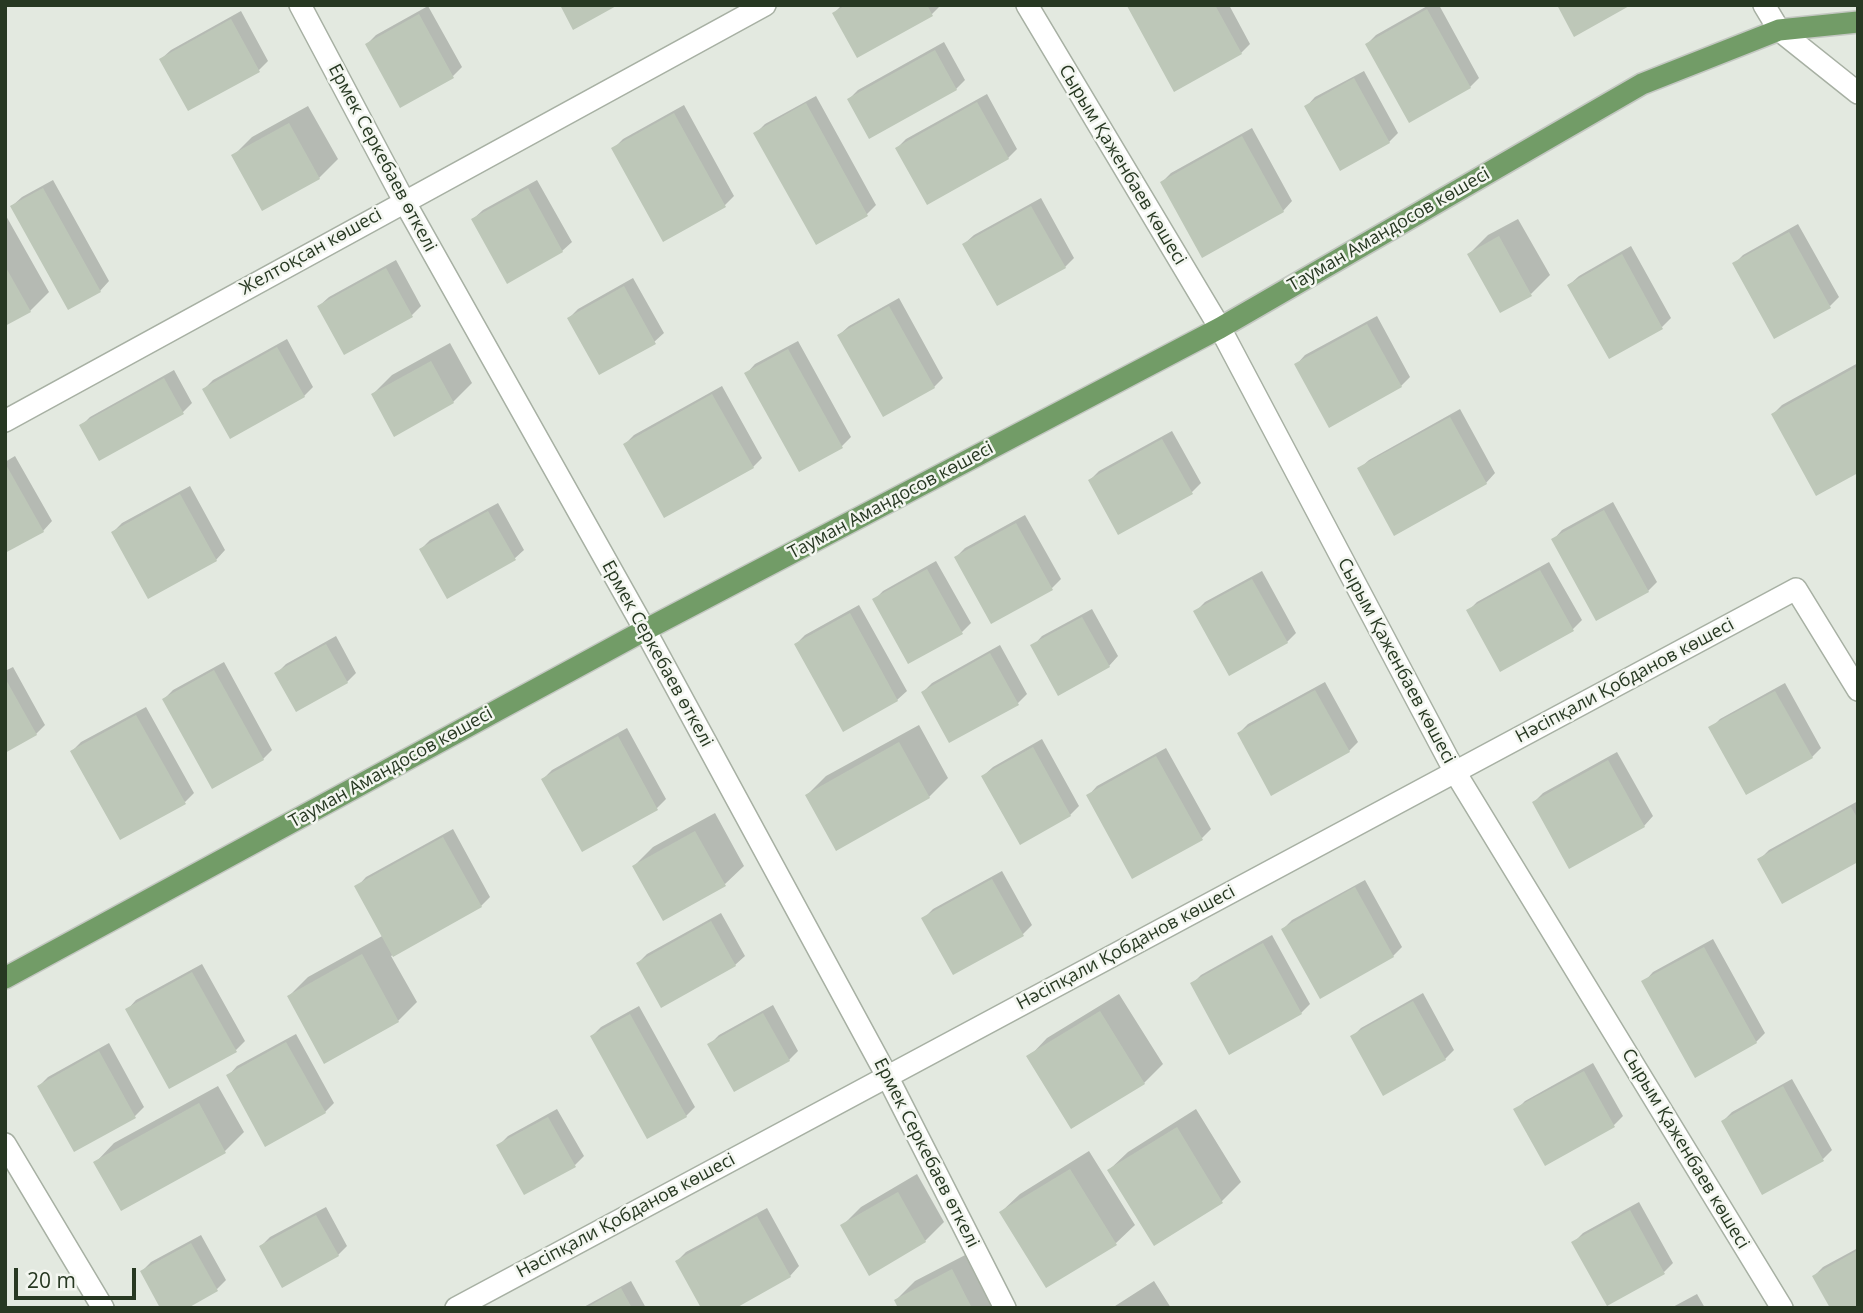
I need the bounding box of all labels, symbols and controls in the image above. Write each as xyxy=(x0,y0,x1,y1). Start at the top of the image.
street label: Ермек Серкебаев өткелі xyxy=(323,60,441,256)
street label: Сырым Қаженбаев көшесі xyxy=(1054,61,1190,269)
street label: Тауман Амандосов көшесі xyxy=(1284,163,1494,297)
street label: Желтоқсан көшесі xyxy=(236,204,386,300)
street label: Тауман Амандосов көшесі xyxy=(785,438,997,564)
street label: Сырым Қаженбаев көшесі xyxy=(1333,554,1459,768)
street label: Ермек Серкебаев өткелі xyxy=(597,557,717,751)
street label: Нәсіпқали Қобданов көшесі xyxy=(1512,614,1738,748)
street label: Тауман Амандосов көшесі xyxy=(286,703,496,833)
street label: Нәсіпқали Қобданов көшесі xyxy=(1013,881,1239,1015)
street label: Сырым Қаженбаев көшесі xyxy=(1617,1045,1753,1253)
street label: Ермек Серкебаев өткелі xyxy=(869,1055,983,1251)
street label: Нәсіпқали Қобданов көшесі xyxy=(513,1149,739,1283)
scale bar xyxy=(18,1254,140,1298)
text: 20 m xyxy=(27,1266,76,1294)

